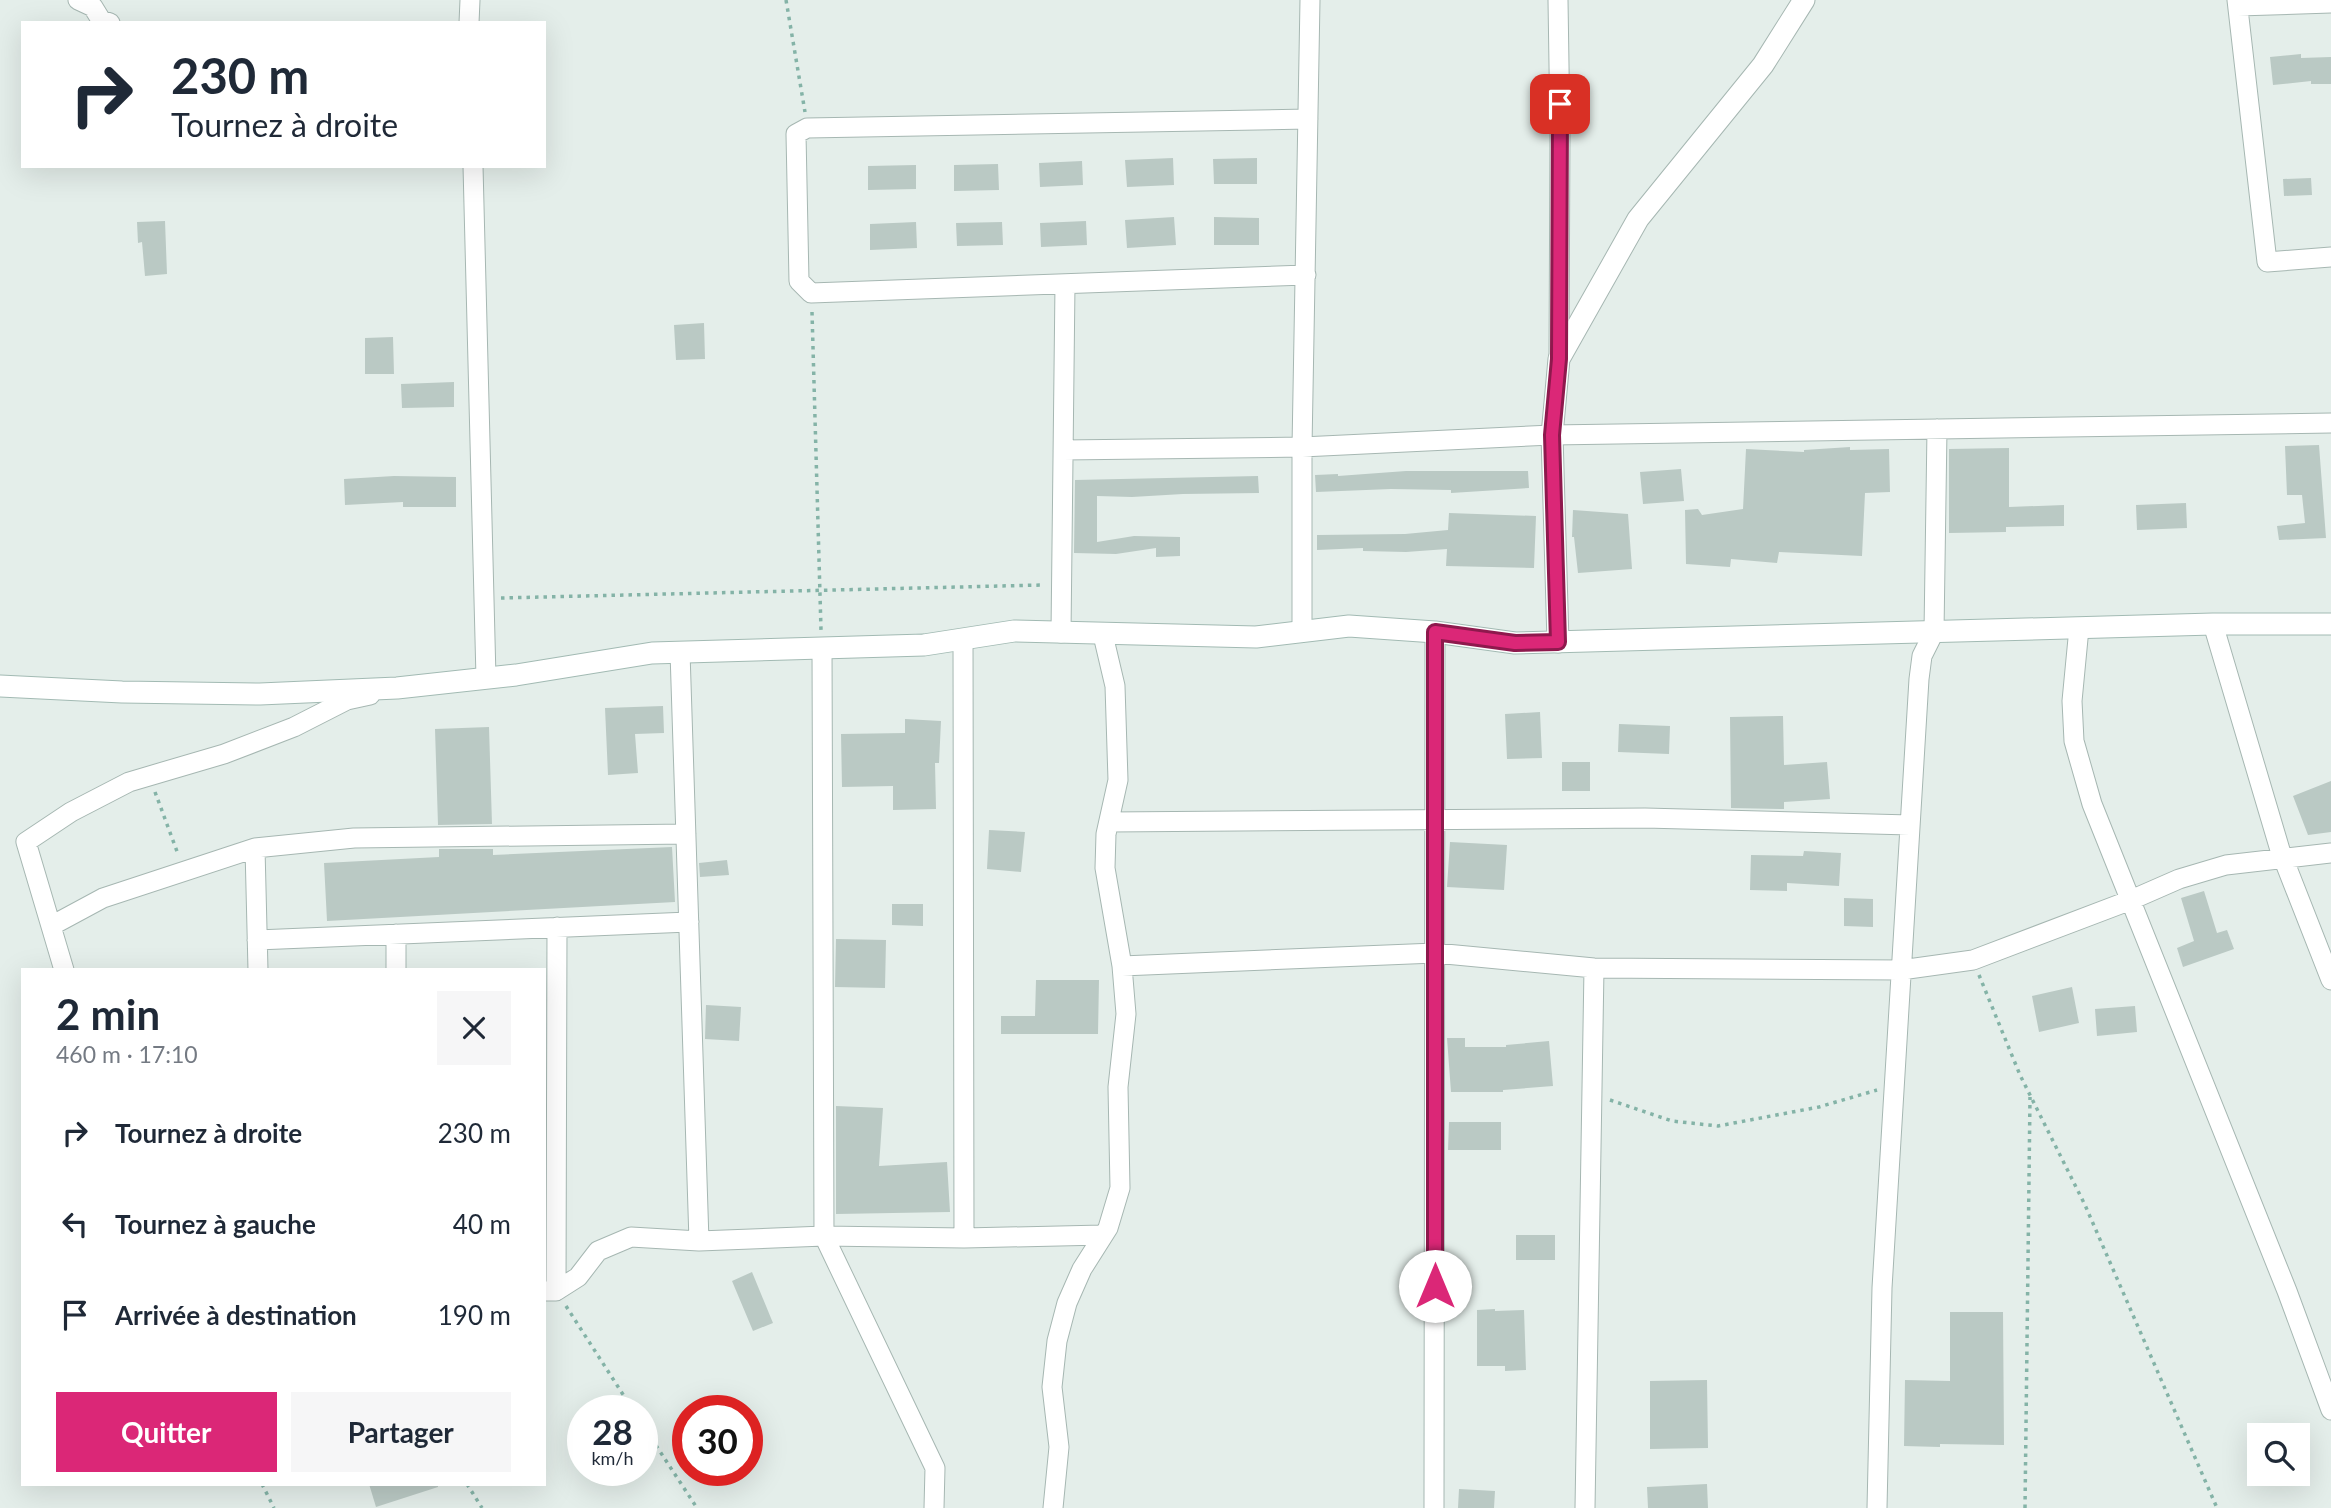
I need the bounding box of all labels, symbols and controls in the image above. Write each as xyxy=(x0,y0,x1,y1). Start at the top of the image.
text: 230 m xyxy=(171,46,309,104)
icon: right xyxy=(56,49,147,140)
pin xyxy=(1530,74,1590,134)
icon: arrive xyxy=(1541,85,1579,123)
text: Tournez à droite xyxy=(171,105,398,144)
text: 2 min xyxy=(56,989,160,1039)
button: close xyxy=(437,991,511,1065)
text: 460 m · 17:10 xyxy=(56,1040,198,1068)
icon: right xyxy=(56,1114,94,1152)
text: Tournez à droite xyxy=(115,1117,302,1149)
text: 230 m xyxy=(438,1117,511,1149)
icon: left xyxy=(56,1205,94,1243)
text: Tournez à gauche xyxy=(115,1208,316,1240)
text: 40 m xyxy=(453,1208,511,1240)
position arrow xyxy=(1398,1249,1472,1323)
icon: arrive xyxy=(56,1296,94,1334)
text: Arrivée à destination xyxy=(115,1299,357,1331)
text: 190 m xyxy=(438,1299,511,1331)
button: Quitter xyxy=(56,1392,277,1472)
button: Partager xyxy=(291,1392,511,1472)
speed limit sign: 30 xyxy=(672,1395,763,1486)
text: 28 xyxy=(592,1410,633,1452)
map controls xyxy=(2247,1423,2310,1486)
button: search xyxy=(2247,1423,2310,1486)
text: km/h xyxy=(591,1447,634,1469)

